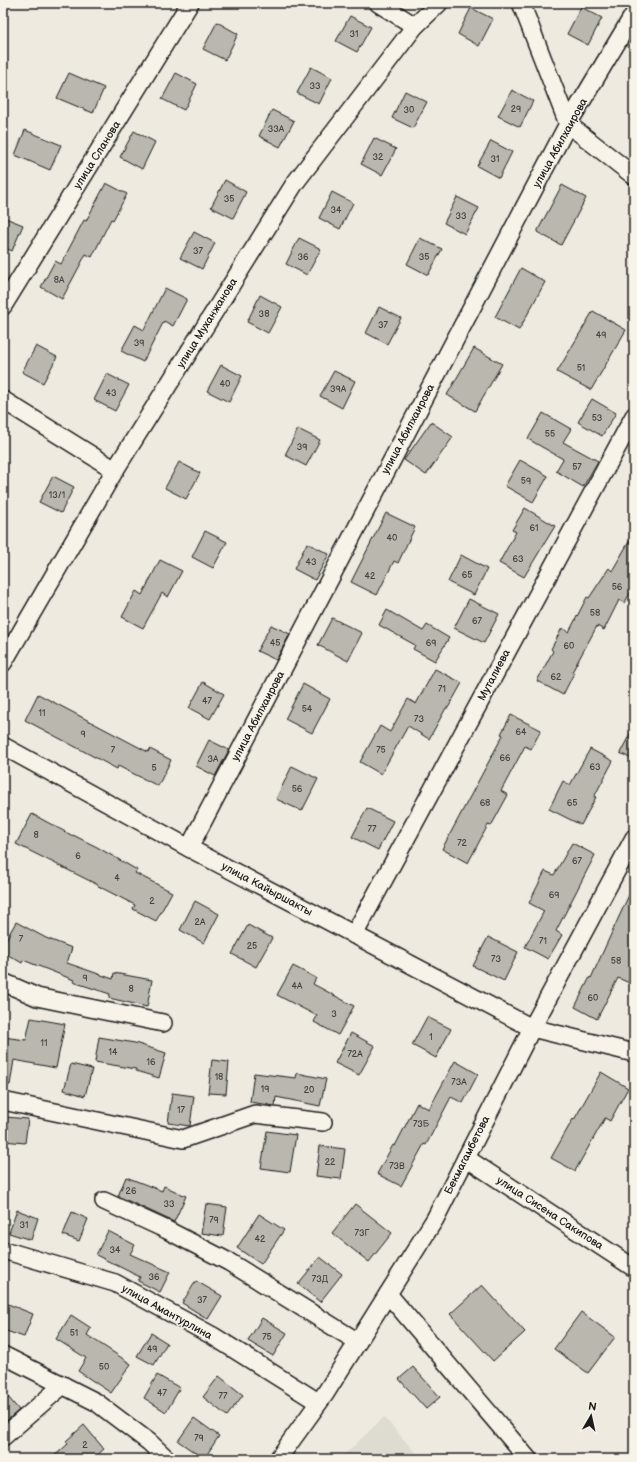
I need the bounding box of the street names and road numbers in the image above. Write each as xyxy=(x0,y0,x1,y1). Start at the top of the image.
street label: улица Абилхаирова xyxy=(530,96,590,190)
street label: улица Сланова xyxy=(71,118,123,191)
street label: улица Муханжанова xyxy=(174,275,240,370)
street label: улица Абилхаирова xyxy=(379,381,437,476)
street label: Муталиева xyxy=(475,647,513,703)
street label: улица Абилхаирова xyxy=(229,668,287,763)
street label: улица Кайыршакты xyxy=(219,859,315,919)
street label: Бекмагамбетова xyxy=(442,1113,493,1196)
street label: улица Сисена Сакипова xyxy=(494,1174,606,1253)
street label: улица Амантурлина xyxy=(119,1282,215,1343)

